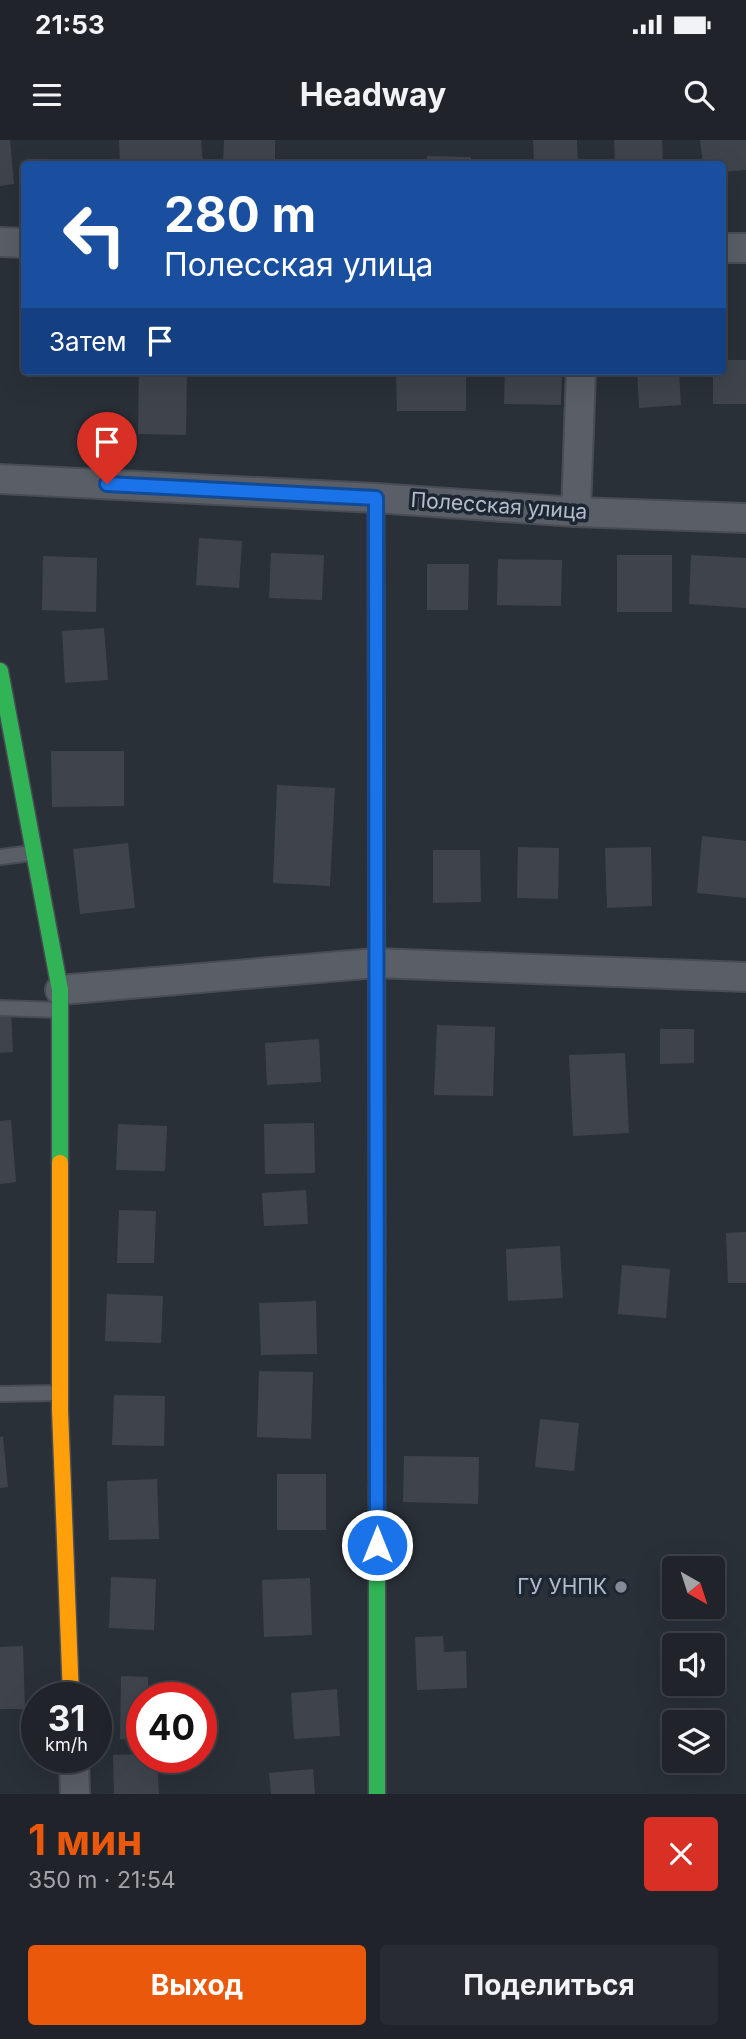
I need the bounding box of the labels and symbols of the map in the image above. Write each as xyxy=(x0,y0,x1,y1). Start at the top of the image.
pin xyxy=(77,412,137,484)
street label: Полесская улица xyxy=(410,487,588,524)
position arrow xyxy=(340,1508,414,1582)
north arrow xyxy=(662,1556,724,1619)
place label: ГУ УНПК xyxy=(517,1574,607,1599)
marker: ГУ УНПК xyxy=(613,1579,629,1595)
speed limit sign: 40 xyxy=(126,1682,217,1773)

